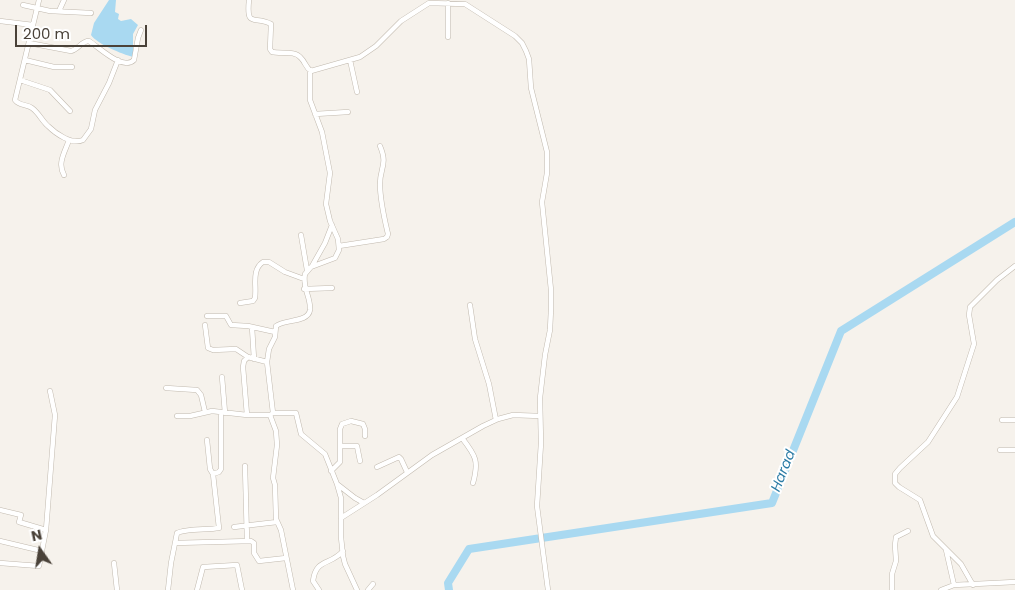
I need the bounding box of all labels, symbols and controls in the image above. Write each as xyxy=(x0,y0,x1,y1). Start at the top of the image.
scale bar xyxy=(18,15,150,47)
text: 200 m xyxy=(23,23,70,44)
water label: Harad xyxy=(768,448,800,494)
text: N xyxy=(29,524,44,546)
north arrow xyxy=(15,525,65,575)

